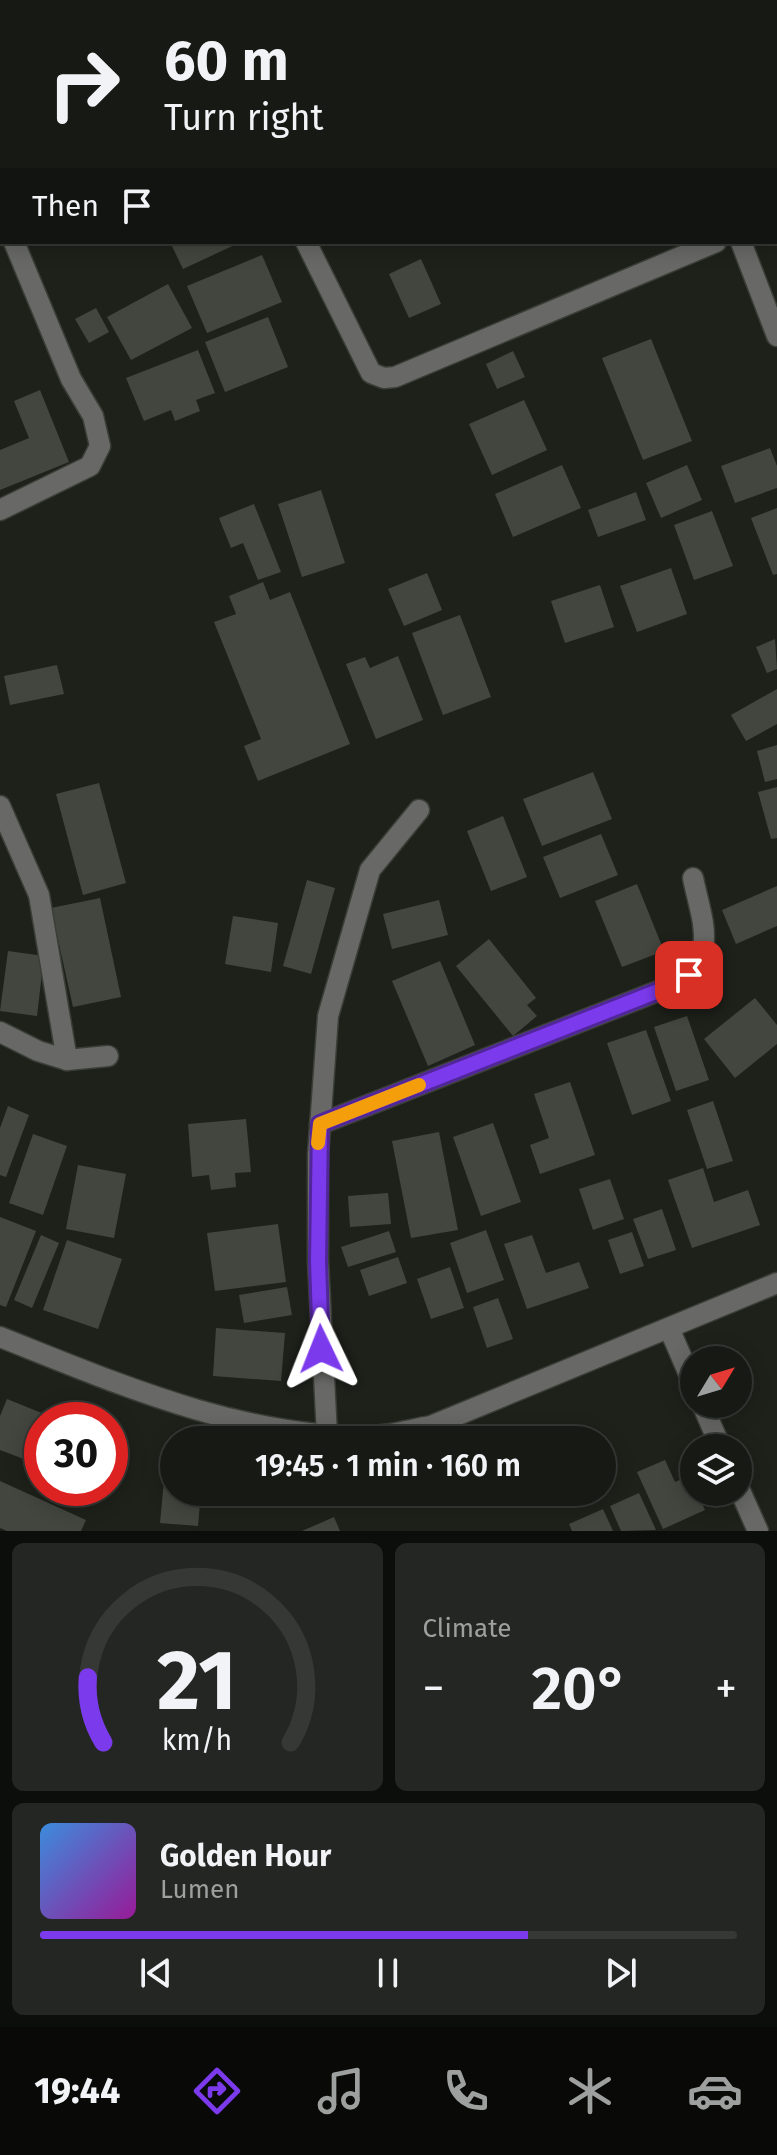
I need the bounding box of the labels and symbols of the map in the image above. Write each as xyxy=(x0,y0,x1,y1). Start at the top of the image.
pin xyxy=(655,941,723,1009)
position arrow xyxy=(279,1307,363,1391)
north arrow xyxy=(680,1346,752,1418)
speed limit sign: 30 xyxy=(24,1402,128,1506)

